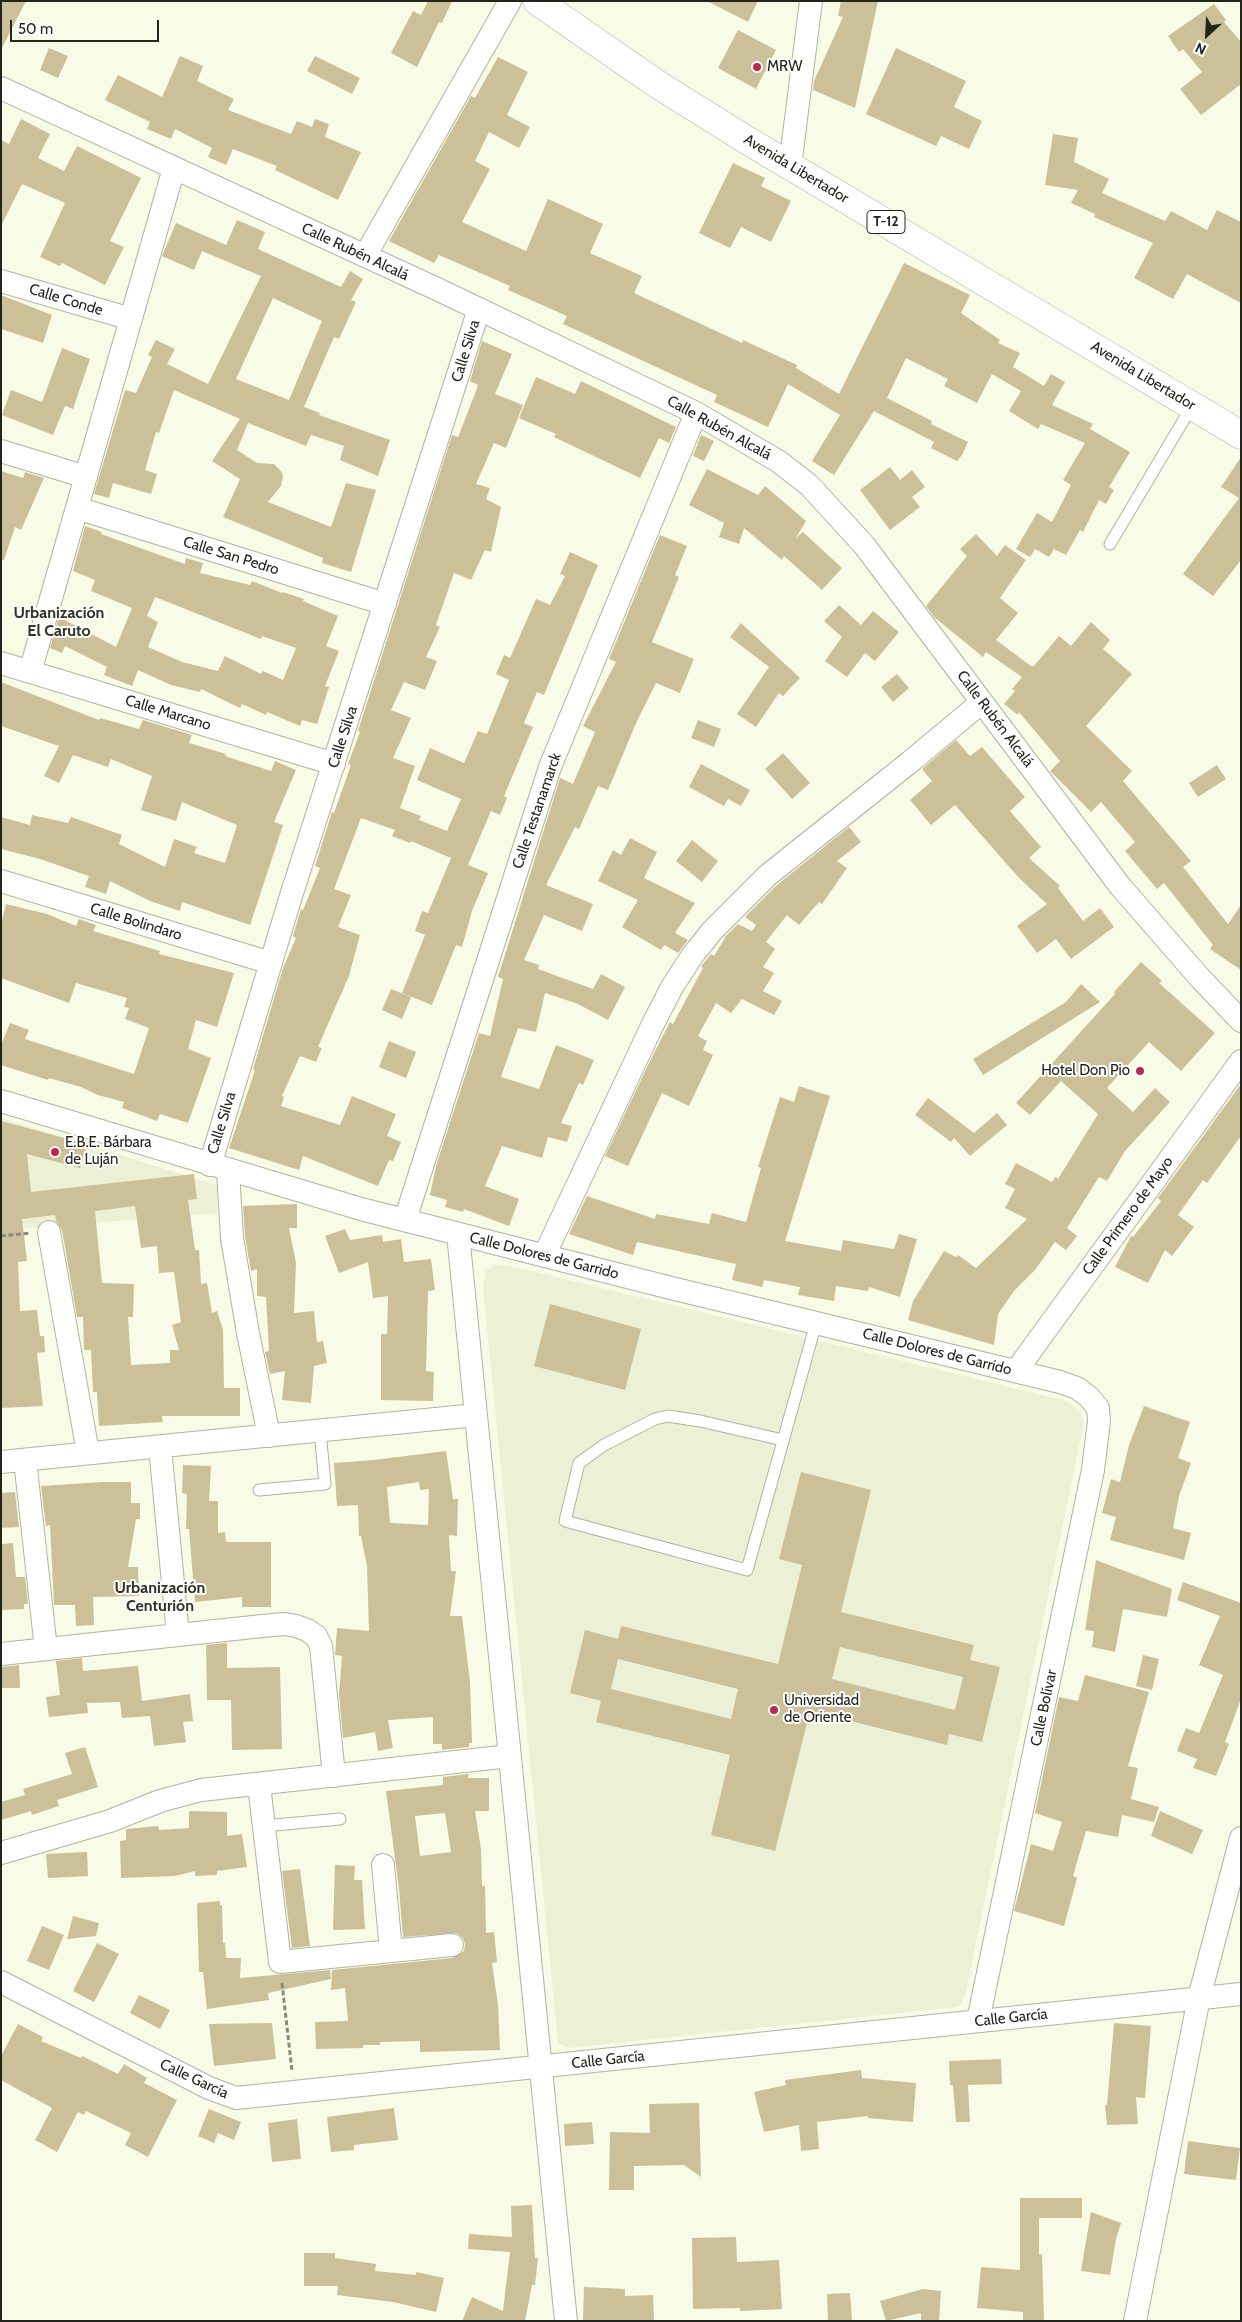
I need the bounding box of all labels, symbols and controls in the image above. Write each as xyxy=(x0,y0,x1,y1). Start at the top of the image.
scale bar xyxy=(12,10,161,42)
north arrow xyxy=(1182,10,1232,60)
text: 50 m xyxy=(18,20,53,38)
text: N xyxy=(1192,38,1209,59)
place label: MRW xyxy=(767,58,802,76)
marker: MRW xyxy=(751,61,763,73)
street label: Avenida Libertador xyxy=(740,131,852,207)
road number: T-12 xyxy=(867,210,905,233)
street label: Calle Rubén Alcalá xyxy=(298,219,412,285)
street label: Calle Conde xyxy=(27,280,105,320)
street label: Calle Silva xyxy=(448,318,484,384)
street label: Avenida Libertador xyxy=(1087,338,1199,414)
street label: Calle Rubén Alcalá xyxy=(664,392,774,464)
street label: Calle San Pedro xyxy=(181,533,281,579)
district label: Urbanización El Caruto xyxy=(14,603,104,641)
street label: Calle Rubén Alcalá xyxy=(953,667,1037,771)
street label: Calle Marcano xyxy=(123,691,213,735)
street label: Calle Silva xyxy=(325,704,361,770)
street label: Calle Testanamarck xyxy=(509,751,565,871)
street label: Calle Bolindaro xyxy=(88,899,184,945)
place label: Hotel Don Pio xyxy=(1041,1062,1130,1080)
marker: Hotel Don Pio xyxy=(1134,1065,1146,1077)
street label: Calle Silva xyxy=(204,1090,240,1156)
place label: E.B.E. Bárbara de Luján xyxy=(65,1134,152,1169)
marker: E.B.E. Bárbara de Luján xyxy=(49,1146,61,1158)
street label: Calle Primero de Mayo xyxy=(1079,1153,1177,1279)
street label: Calle Dolores de Garrido xyxy=(468,1229,620,1283)
street label: Calle Dolores de Garrido xyxy=(861,1325,1013,1379)
district label: Urbanización Centurión xyxy=(115,1578,205,1616)
street label: Calle Bolívar xyxy=(1027,1668,1061,1748)
place label: Universidad de Oriente xyxy=(784,1692,859,1727)
marker: Universidad de Oriente xyxy=(768,1704,780,1716)
street label: Calle García xyxy=(974,2005,1048,2031)
street label: Calle García xyxy=(571,2047,645,2073)
street label: Calle García xyxy=(157,2055,231,2103)

